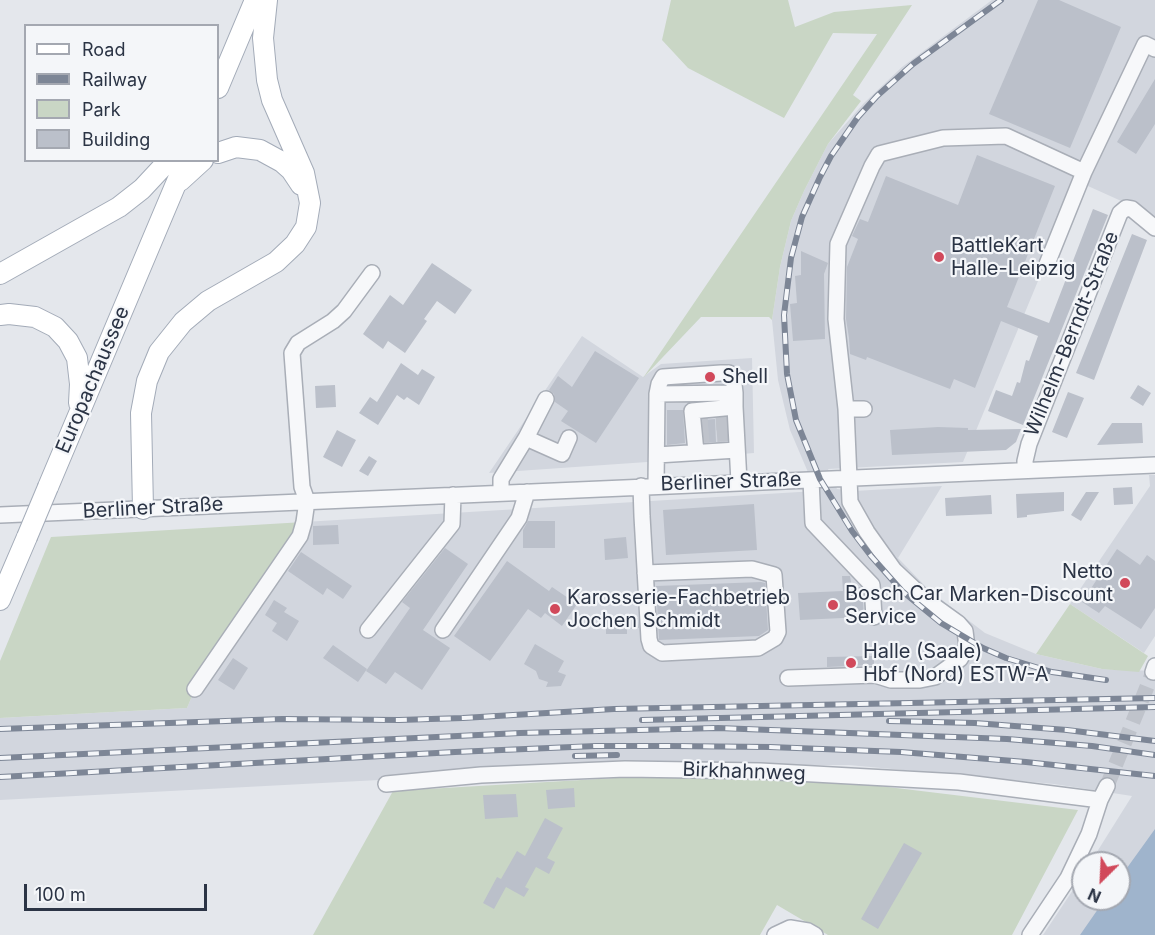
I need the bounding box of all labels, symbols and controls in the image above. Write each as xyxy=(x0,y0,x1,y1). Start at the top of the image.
legend xyxy=(24,24,219,162)
text: Road xyxy=(82,39,125,60)
text: Railway xyxy=(82,69,147,90)
text: Park xyxy=(82,99,121,120)
text: Building xyxy=(82,129,150,150)
street label: Wilhelm-Berndt-Straße xyxy=(1020,228,1124,440)
place label: BattleKart Halle-Leipzig xyxy=(951,234,1076,281)
marker: BattleKart Halle-Leipzig xyxy=(932,250,946,264)
street label: Europachaussee xyxy=(51,303,135,457)
place label: Shell xyxy=(722,365,768,389)
marker: Shell xyxy=(703,370,717,384)
street label: Berliner Straße xyxy=(660,468,802,496)
street label: Berliner Straße xyxy=(82,492,224,524)
place label: Netto Marken-Discount xyxy=(949,560,1113,607)
marker: Netto Marken-Discount xyxy=(1118,576,1132,590)
place label: Bosch Car Service xyxy=(845,582,943,629)
place label: Karosserie-Fachbetrieb Jochen Schmidt xyxy=(567,586,790,633)
marker: Bosch Car Service xyxy=(826,598,840,612)
marker: Karosserie-Fachbetrieb Jochen Schmidt xyxy=(548,602,562,616)
place label: Halle (Saale) Hbf (Nord) ESTW-A xyxy=(863,640,1049,687)
marker: Halle (Saale) Hbf (Nord) ESTW-A xyxy=(844,656,858,670)
street label: Birkhahnweg xyxy=(682,758,806,786)
north arrow xyxy=(1071,851,1131,911)
scale bar xyxy=(27,872,210,910)
text: 100 m xyxy=(35,884,86,905)
text: N xyxy=(1085,884,1104,907)

